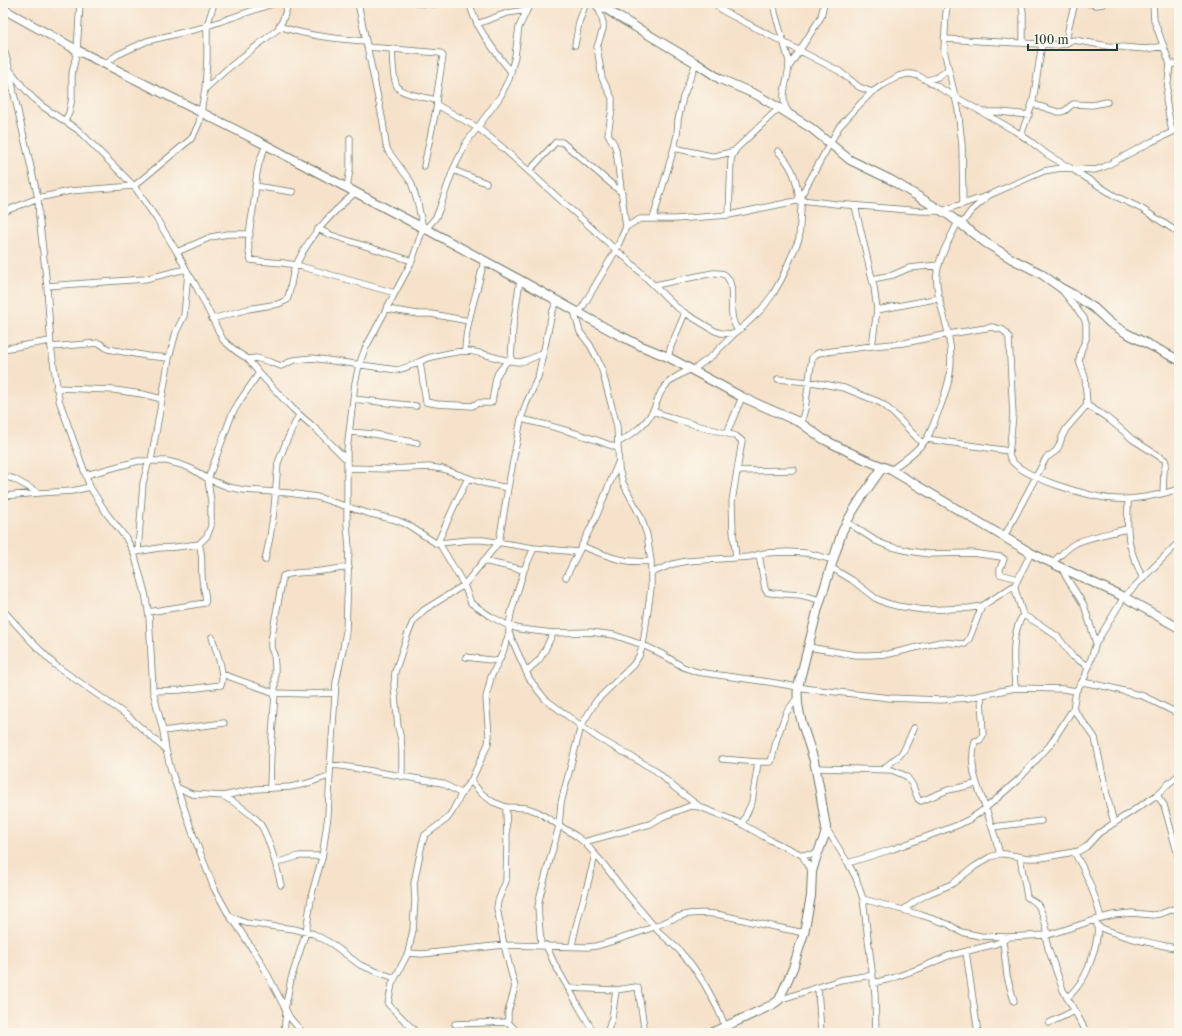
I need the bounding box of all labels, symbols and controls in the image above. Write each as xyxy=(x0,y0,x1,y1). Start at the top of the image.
scale bar xyxy=(1028,26,1117,52)
text: 100 m xyxy=(1034,32,1069,47)

